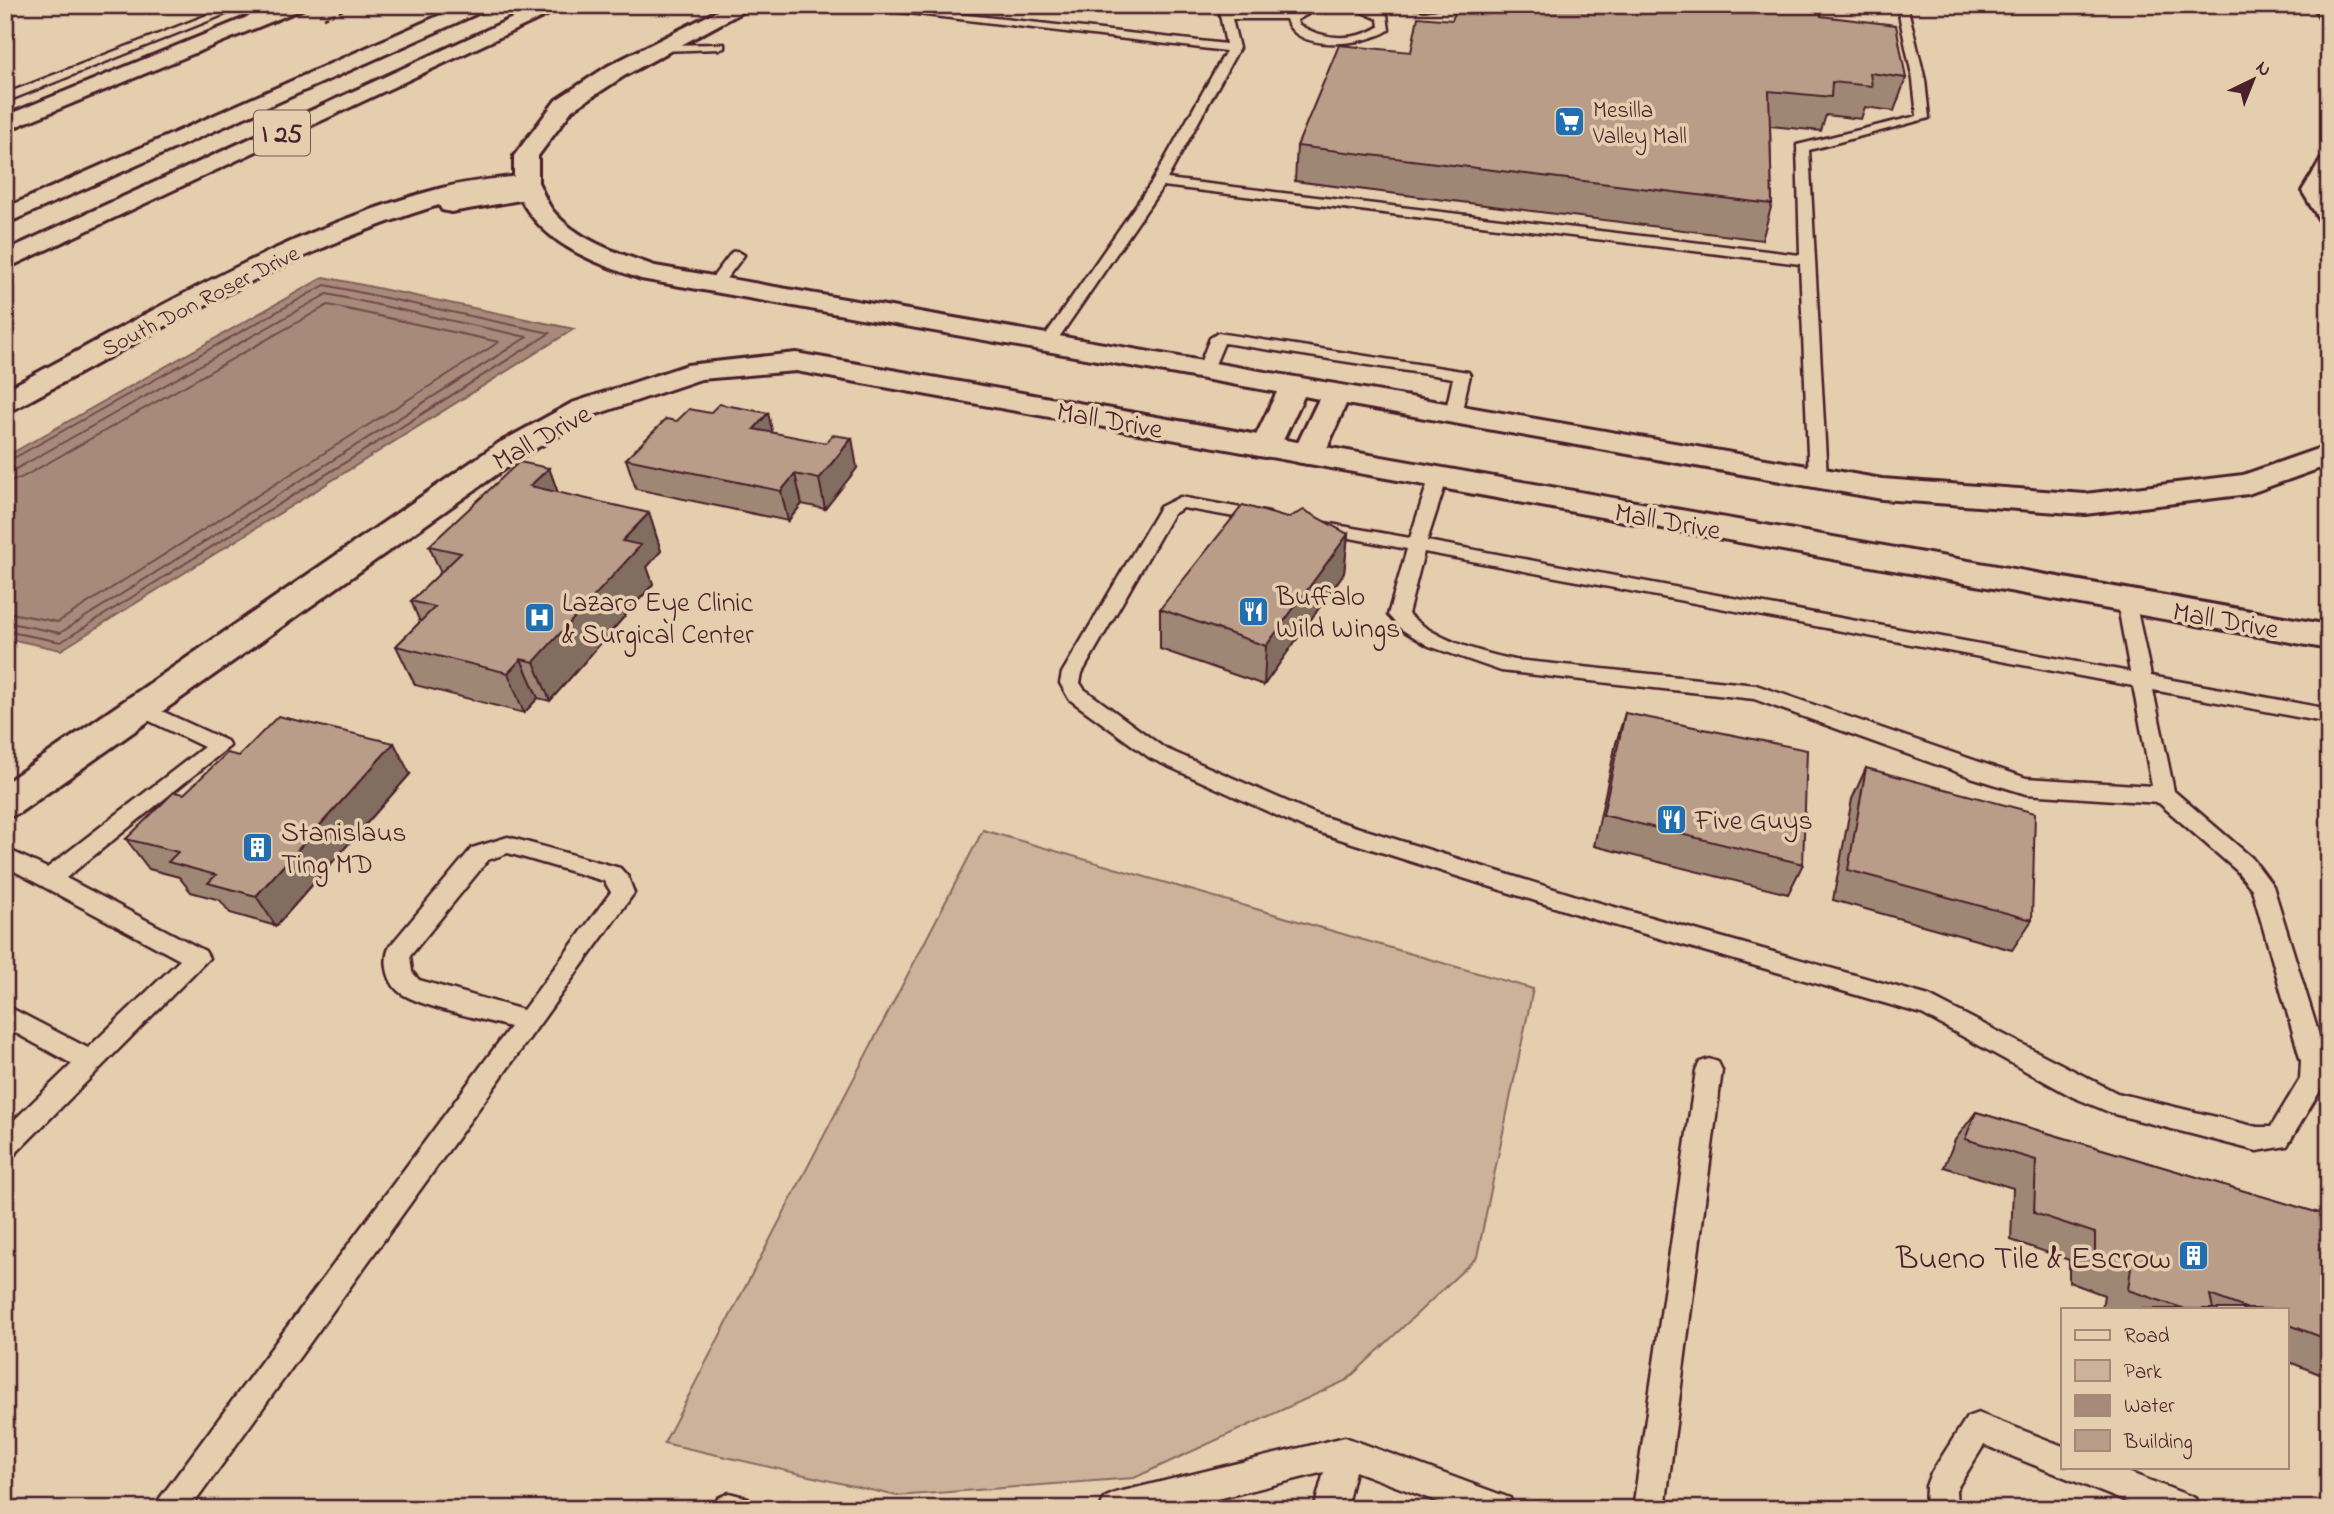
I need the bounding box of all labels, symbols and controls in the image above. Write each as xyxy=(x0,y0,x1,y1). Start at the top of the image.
north arrow xyxy=(2218,46,2288,116)
text: N xyxy=(2249,55,2277,84)
place label: Mesilla Valley Mall xyxy=(1592,95,1687,156)
supermarket icon: Mesilla Valley Mall xyxy=(1553,105,1587,139)
road number: I 25 xyxy=(254,110,310,156)
street label: South Don Roser Drive xyxy=(97,238,306,366)
street label: Mall Drive xyxy=(1053,393,1166,452)
street label: Mall Drive xyxy=(486,395,600,483)
street label: Mall Drive xyxy=(1611,494,1724,553)
place label: Buffalo Wild Wings xyxy=(1275,578,1400,651)
place label: Lazaro Eye Clinic & Surgical Center xyxy=(562,584,754,657)
street label: Mall Drive xyxy=(2169,593,2282,652)
restaurant icon: Buffalo Wild Wings xyxy=(1236,594,1270,628)
hospital icon: Lazaro Eye Clinic & Surgical Center xyxy=(522,600,556,634)
restaurant icon: Five Guys xyxy=(1655,802,1689,836)
place label: Five Guys xyxy=(1694,802,1813,843)
place label: Stanislaus Ting MD xyxy=(281,814,407,887)
building icon: Stanislaus Ting MD xyxy=(241,830,275,864)
place label: Bueno Tile & Escrow xyxy=(1895,1236,2171,1284)
building icon: Bueno Tile & Escrow xyxy=(2177,1239,2211,1273)
legend xyxy=(2061,1308,2288,1468)
text: Road xyxy=(2124,1322,2170,1352)
text: Park xyxy=(2124,1358,2163,1388)
text: Water xyxy=(2124,1392,2175,1422)
text: Building xyxy=(2123,1428,2193,1460)

